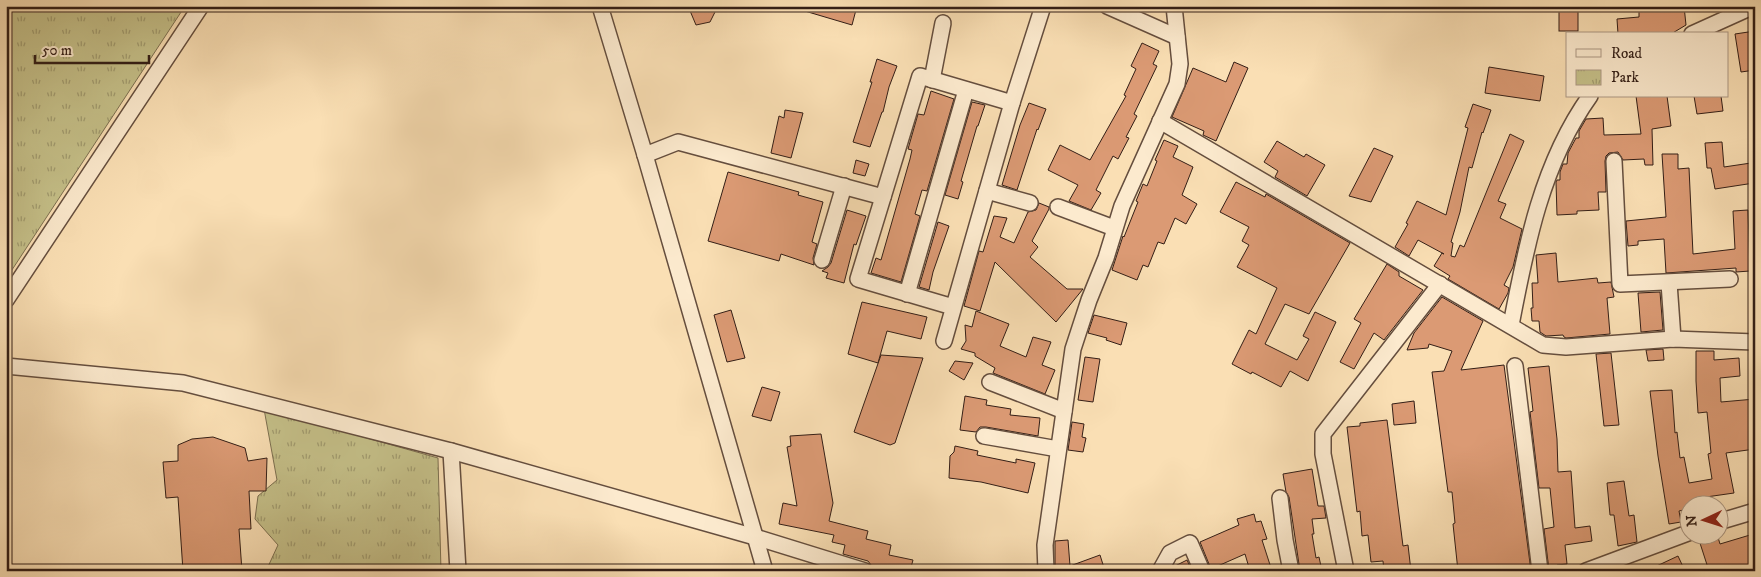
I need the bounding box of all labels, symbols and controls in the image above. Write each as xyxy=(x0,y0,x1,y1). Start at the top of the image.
scale bar xyxy=(35,32,149,64)
legend xyxy=(1566,32,1728,98)
text: 50 m xyxy=(42,41,72,60)
text: Road xyxy=(1611,44,1643,63)
text: Park xyxy=(1611,68,1640,87)
north arrow xyxy=(1678,494,1728,544)
text: N xyxy=(1683,514,1701,527)

